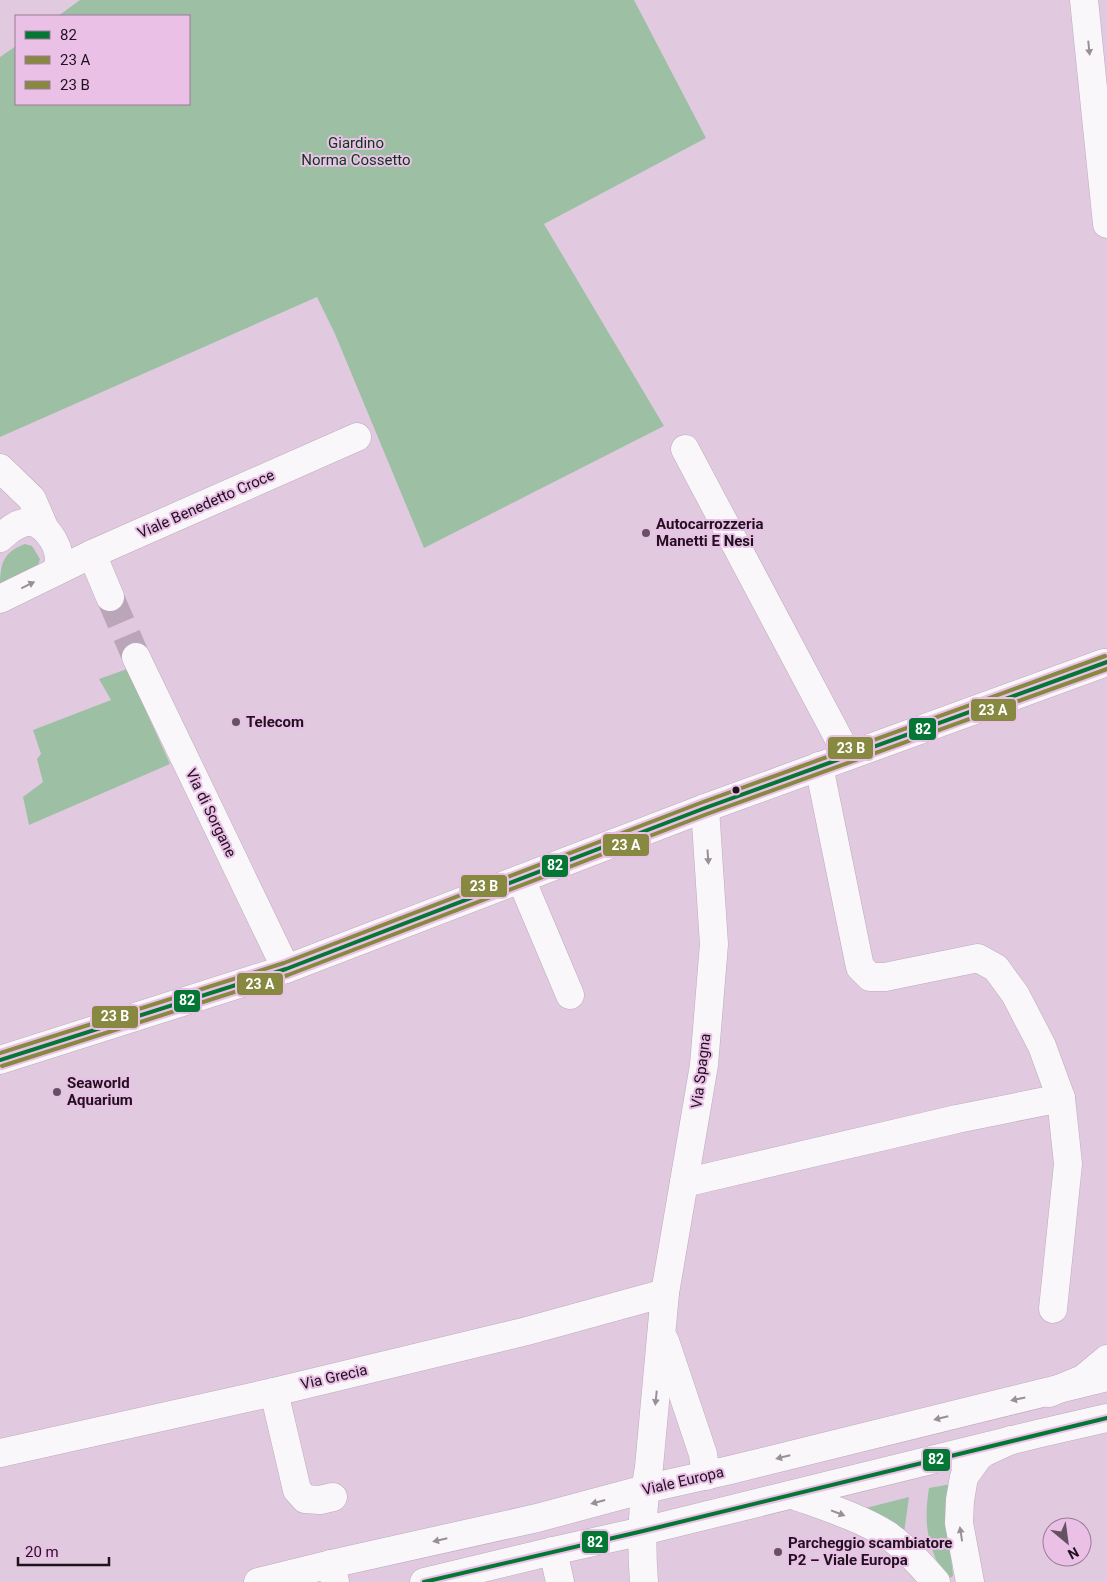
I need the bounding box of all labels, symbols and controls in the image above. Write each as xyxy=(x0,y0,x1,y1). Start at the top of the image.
legend xyxy=(15,15,190,105)
text: 82 xyxy=(60,26,77,44)
one-way arrow xyxy=(1085,41,1093,57)
text: 23 A xyxy=(60,51,91,69)
text: 23 B xyxy=(60,76,90,94)
park label: Giardino Norma Cossetto xyxy=(301,134,411,169)
street label: Viale Benedetto Croce xyxy=(135,466,277,542)
place label: Autocarrozzeria Manetti E Nesi xyxy=(656,515,763,550)
marker: Autocarrozzeria Manetti E Nesi xyxy=(640,527,652,539)
one-way arrow xyxy=(21,581,35,589)
line badge: 23 A xyxy=(970,698,1017,722)
text: 23 A xyxy=(979,702,1008,718)
place label: Telecom xyxy=(246,713,304,731)
marker: Telecom xyxy=(230,716,242,728)
line badge: 82 xyxy=(908,717,937,741)
text: 82 xyxy=(915,721,931,737)
line badge: 23 B xyxy=(827,736,874,760)
text: 23 B xyxy=(837,740,865,756)
street label: Via di Sorgane xyxy=(182,766,240,860)
unlabelled marker xyxy=(731,785,741,795)
line badge: 23 A xyxy=(602,833,650,857)
text: 23 A xyxy=(612,837,641,853)
one-way arrow xyxy=(705,849,713,865)
line badge: 82 xyxy=(541,854,569,878)
text: 82 xyxy=(547,857,563,873)
line badge: 23 B xyxy=(460,874,508,898)
text: 23 B xyxy=(470,878,498,894)
line badge: 23 A xyxy=(236,972,284,996)
text: 23 A xyxy=(246,976,275,992)
line badge: 82 xyxy=(173,989,201,1013)
text: 82 xyxy=(179,992,195,1008)
line badge: 23 B xyxy=(91,1005,139,1029)
text: 23 B xyxy=(101,1008,129,1024)
street label: Via Spagna xyxy=(687,1032,715,1110)
place label: Seaworld Aquarium xyxy=(67,1074,133,1109)
marker: Seaworld Aquarium xyxy=(51,1086,63,1098)
street label: Via Grecia xyxy=(299,1361,369,1393)
one-way arrow xyxy=(652,1391,660,1407)
one-way arrow xyxy=(1011,1395,1026,1403)
one-way arrow xyxy=(933,1414,948,1422)
line badge: 82 xyxy=(922,1448,951,1472)
text: 82 xyxy=(928,1451,944,1467)
one-way arrow xyxy=(776,1453,791,1461)
street label: Viale Europa xyxy=(640,1463,726,1499)
one-way arrow xyxy=(590,1498,605,1506)
one-way arrow xyxy=(831,1509,845,1517)
north arrow xyxy=(1042,1517,1092,1567)
one-way arrow xyxy=(957,1526,965,1542)
line badge: 82 xyxy=(581,1530,609,1554)
scale bar xyxy=(18,1534,109,1566)
text: 82 xyxy=(587,1534,603,1550)
place label: Parcheggio scambiatore P2 – Viale Europa xyxy=(788,1534,952,1569)
one-way arrow xyxy=(431,1536,447,1544)
text: 20 m xyxy=(25,1543,59,1561)
text: N xyxy=(1065,1544,1082,1563)
marker: Parcheggio scambiatore P2 – Viale Europa xyxy=(772,1546,784,1558)

